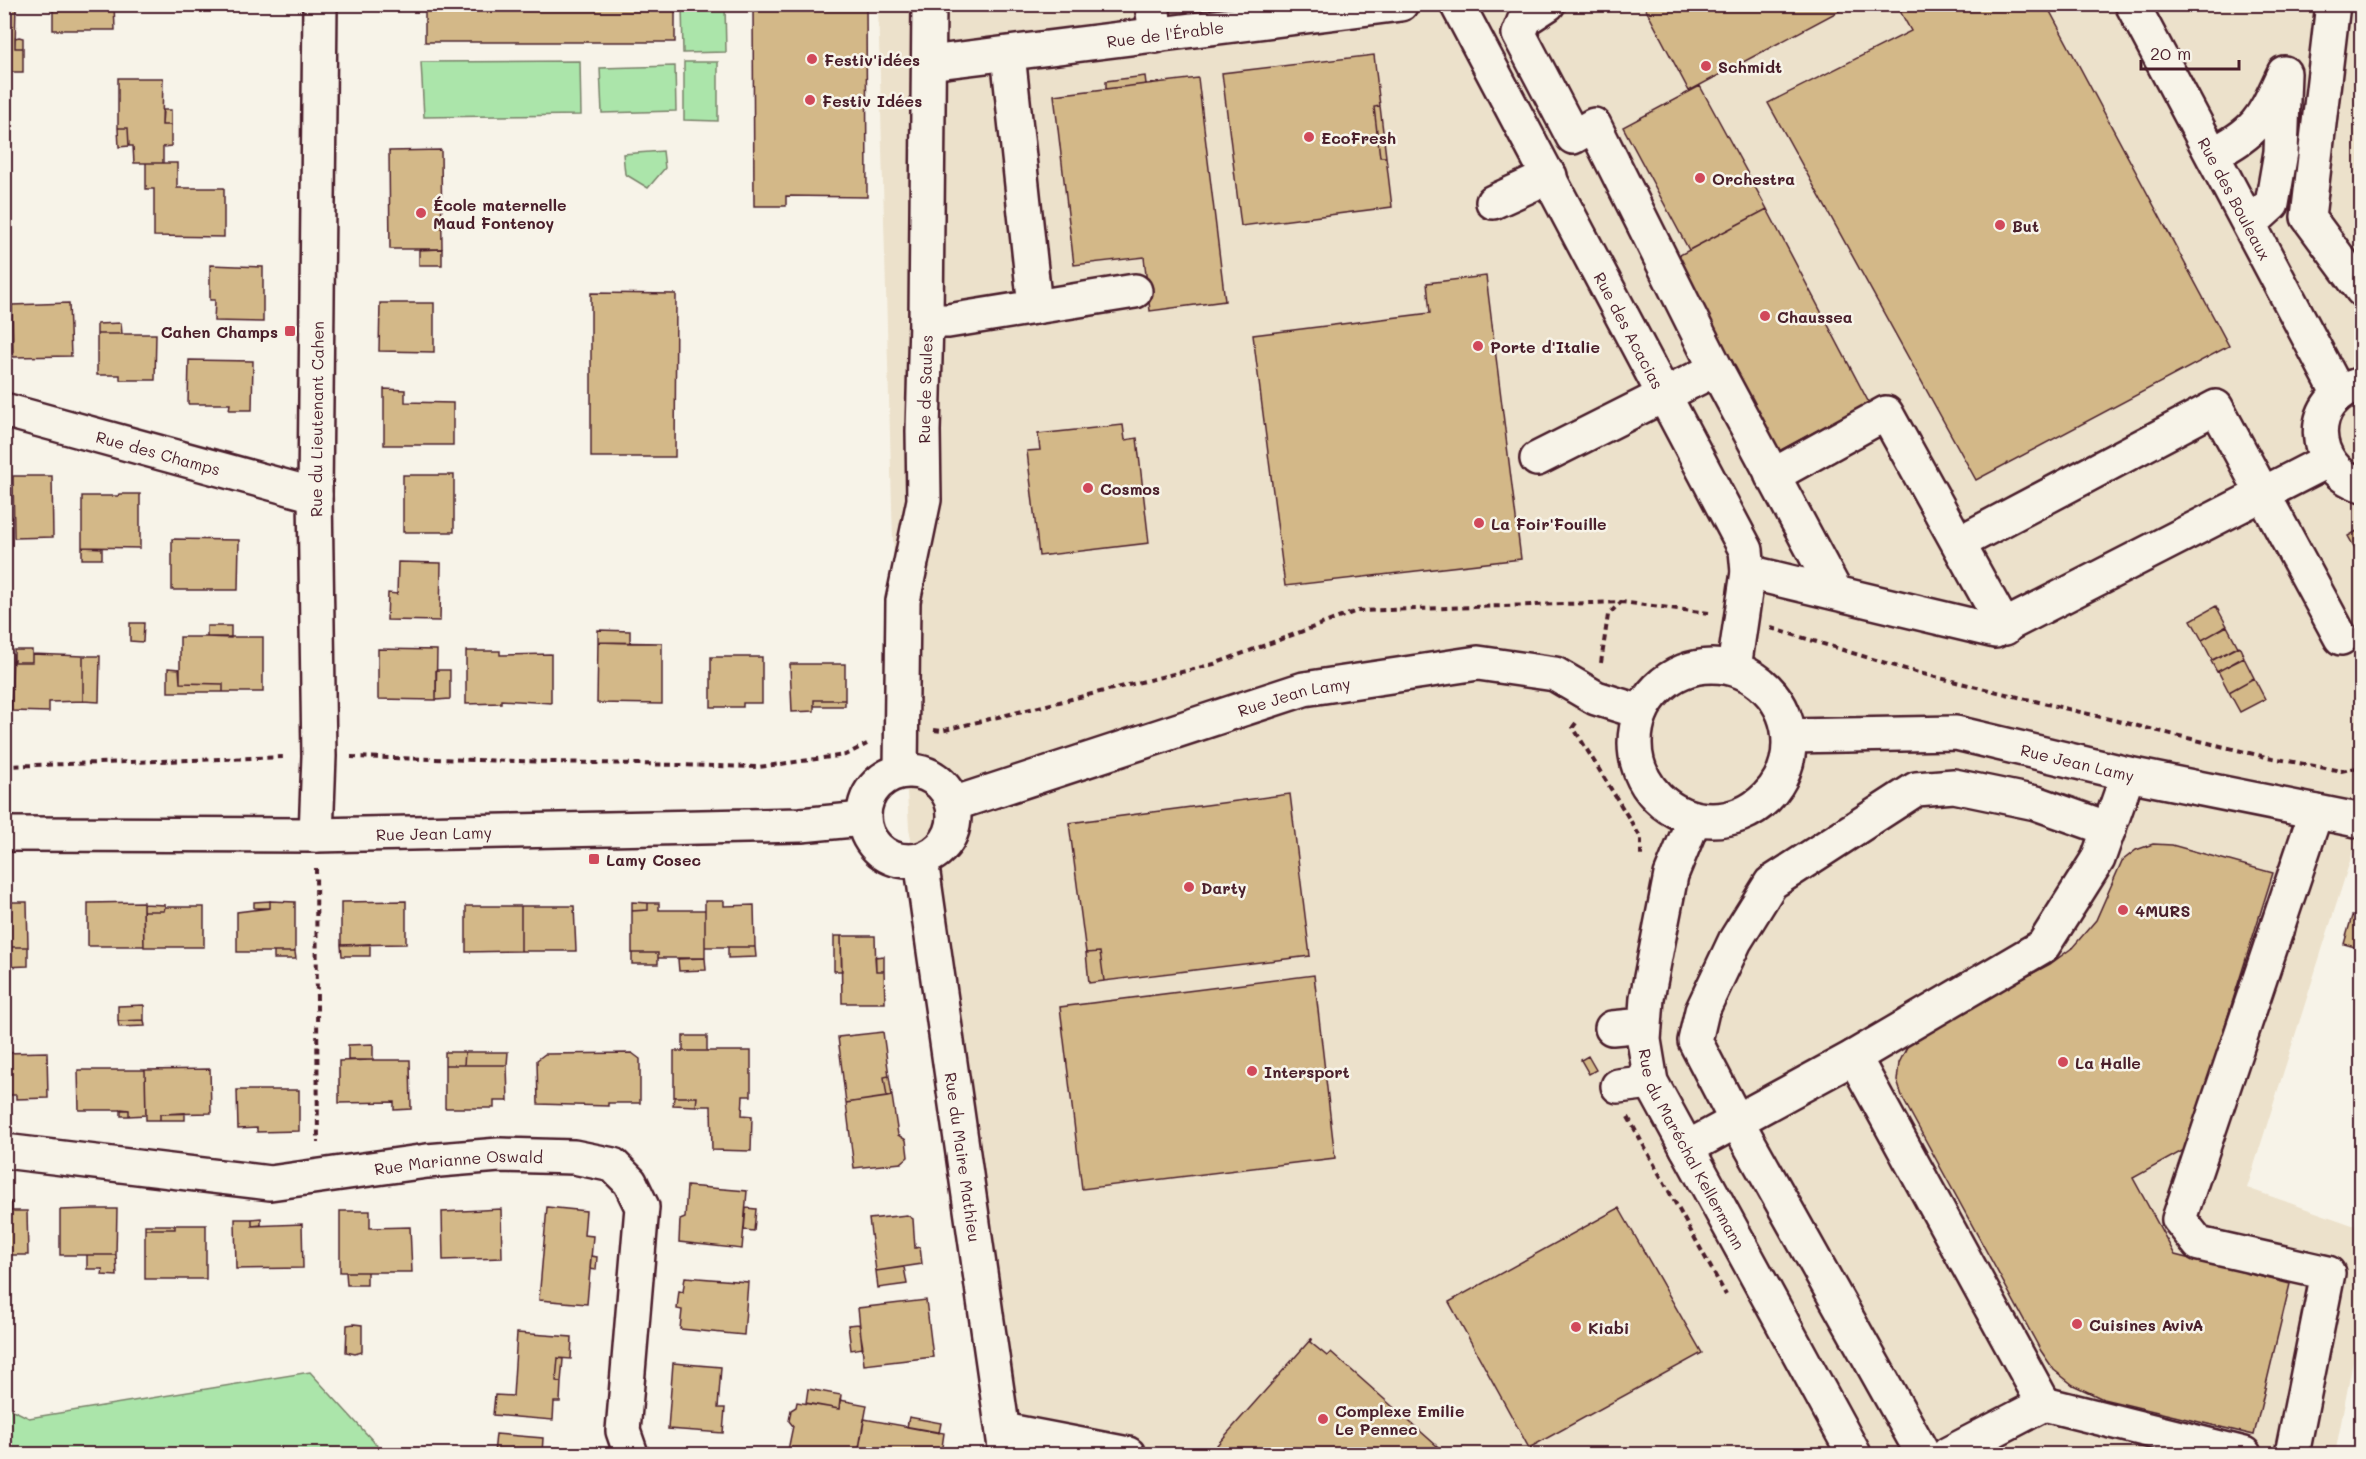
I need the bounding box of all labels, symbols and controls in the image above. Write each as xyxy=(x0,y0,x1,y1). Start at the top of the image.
street label: Rue de l'Érable xyxy=(1105,16,1225,51)
scale bar xyxy=(2141,33,2238,71)
text: 20 m xyxy=(2150,41,2191,65)
place label: Festiv'idées xyxy=(824,49,920,70)
marker: Festiv'idées xyxy=(805,52,819,66)
place label: Schmidt xyxy=(1718,56,1782,77)
marker: Schmidt xyxy=(1699,59,1713,73)
place label: Festiv Idées xyxy=(822,90,922,111)
marker: Festiv Idées xyxy=(803,93,817,107)
place label: EcoFresh xyxy=(1321,127,1396,148)
marker: EcoFresh xyxy=(1302,130,1316,144)
street label: Rue des Bouleaux xyxy=(2194,133,2276,263)
place label: Orchestra xyxy=(1712,168,1795,189)
marker: Orchestra xyxy=(1693,171,1707,185)
place label: École maternelle Maud Fontenoy xyxy=(433,194,567,233)
marker: École maternelle Maud Fontenoy xyxy=(414,206,428,220)
place label: But xyxy=(2012,215,2039,236)
marker: But xyxy=(1993,218,2007,232)
street label: Rue des Acacias xyxy=(1590,268,1669,392)
place label: Chaussea xyxy=(1777,306,1853,327)
marker: Chaussea xyxy=(1758,309,1772,323)
place label: Cahen Champs xyxy=(161,321,278,342)
street label: Rue du Lieutenant Cahen xyxy=(304,321,327,517)
marker: Cahen Champs xyxy=(283,324,297,338)
street label: Rue de Saules xyxy=(912,335,936,444)
place label: Porte d'Italie xyxy=(1490,336,1600,357)
marker: Porte d'Italie xyxy=(1471,339,1485,353)
street label: Rue des Champs xyxy=(94,425,223,479)
place label: Cosmos xyxy=(1100,478,1160,499)
marker: Cosmos xyxy=(1081,481,1095,495)
place label: La Foir'Fouille xyxy=(1491,513,1607,534)
marker: La Foir'Fouille xyxy=(1472,516,1486,530)
street label: Rue Jean Lamy xyxy=(1235,672,1352,721)
street label: Rue Jean Lamy xyxy=(2019,738,2136,786)
street label: Rue Jean Lamy xyxy=(376,821,492,844)
place label: Lamy Cosec xyxy=(606,849,701,870)
marker: Lamy Cosec xyxy=(587,852,601,866)
place label: Darty xyxy=(1201,877,1247,898)
marker: Darty xyxy=(1182,880,1196,894)
place label: 4MURS xyxy=(2135,900,2190,921)
marker: 4MURS xyxy=(2116,903,2130,917)
street label: Rue du Maréchal Kellermann xyxy=(1635,1047,1751,1253)
place label: La Halle xyxy=(2075,1052,2141,1073)
marker: La Halle xyxy=(2056,1055,2070,1069)
place label: Intersport xyxy=(1264,1061,1350,1082)
marker: Intersport xyxy=(1245,1064,1259,1078)
street label: Rue du Maire Mathieu xyxy=(941,1071,986,1243)
street label: Rue Marianne Oswald xyxy=(373,1144,543,1179)
place label: Cuisines AvivA xyxy=(2089,1314,2203,1335)
place label: Kiabi xyxy=(1588,1317,1629,1338)
marker: Cuisines AvivA xyxy=(2070,1317,2084,1331)
marker: Kiabi xyxy=(1569,1320,1583,1334)
place label: Complexe Emilie Le Pennec xyxy=(1335,1400,1465,1439)
marker: Complexe Emilie Le Pennec xyxy=(1316,1412,1330,1426)

